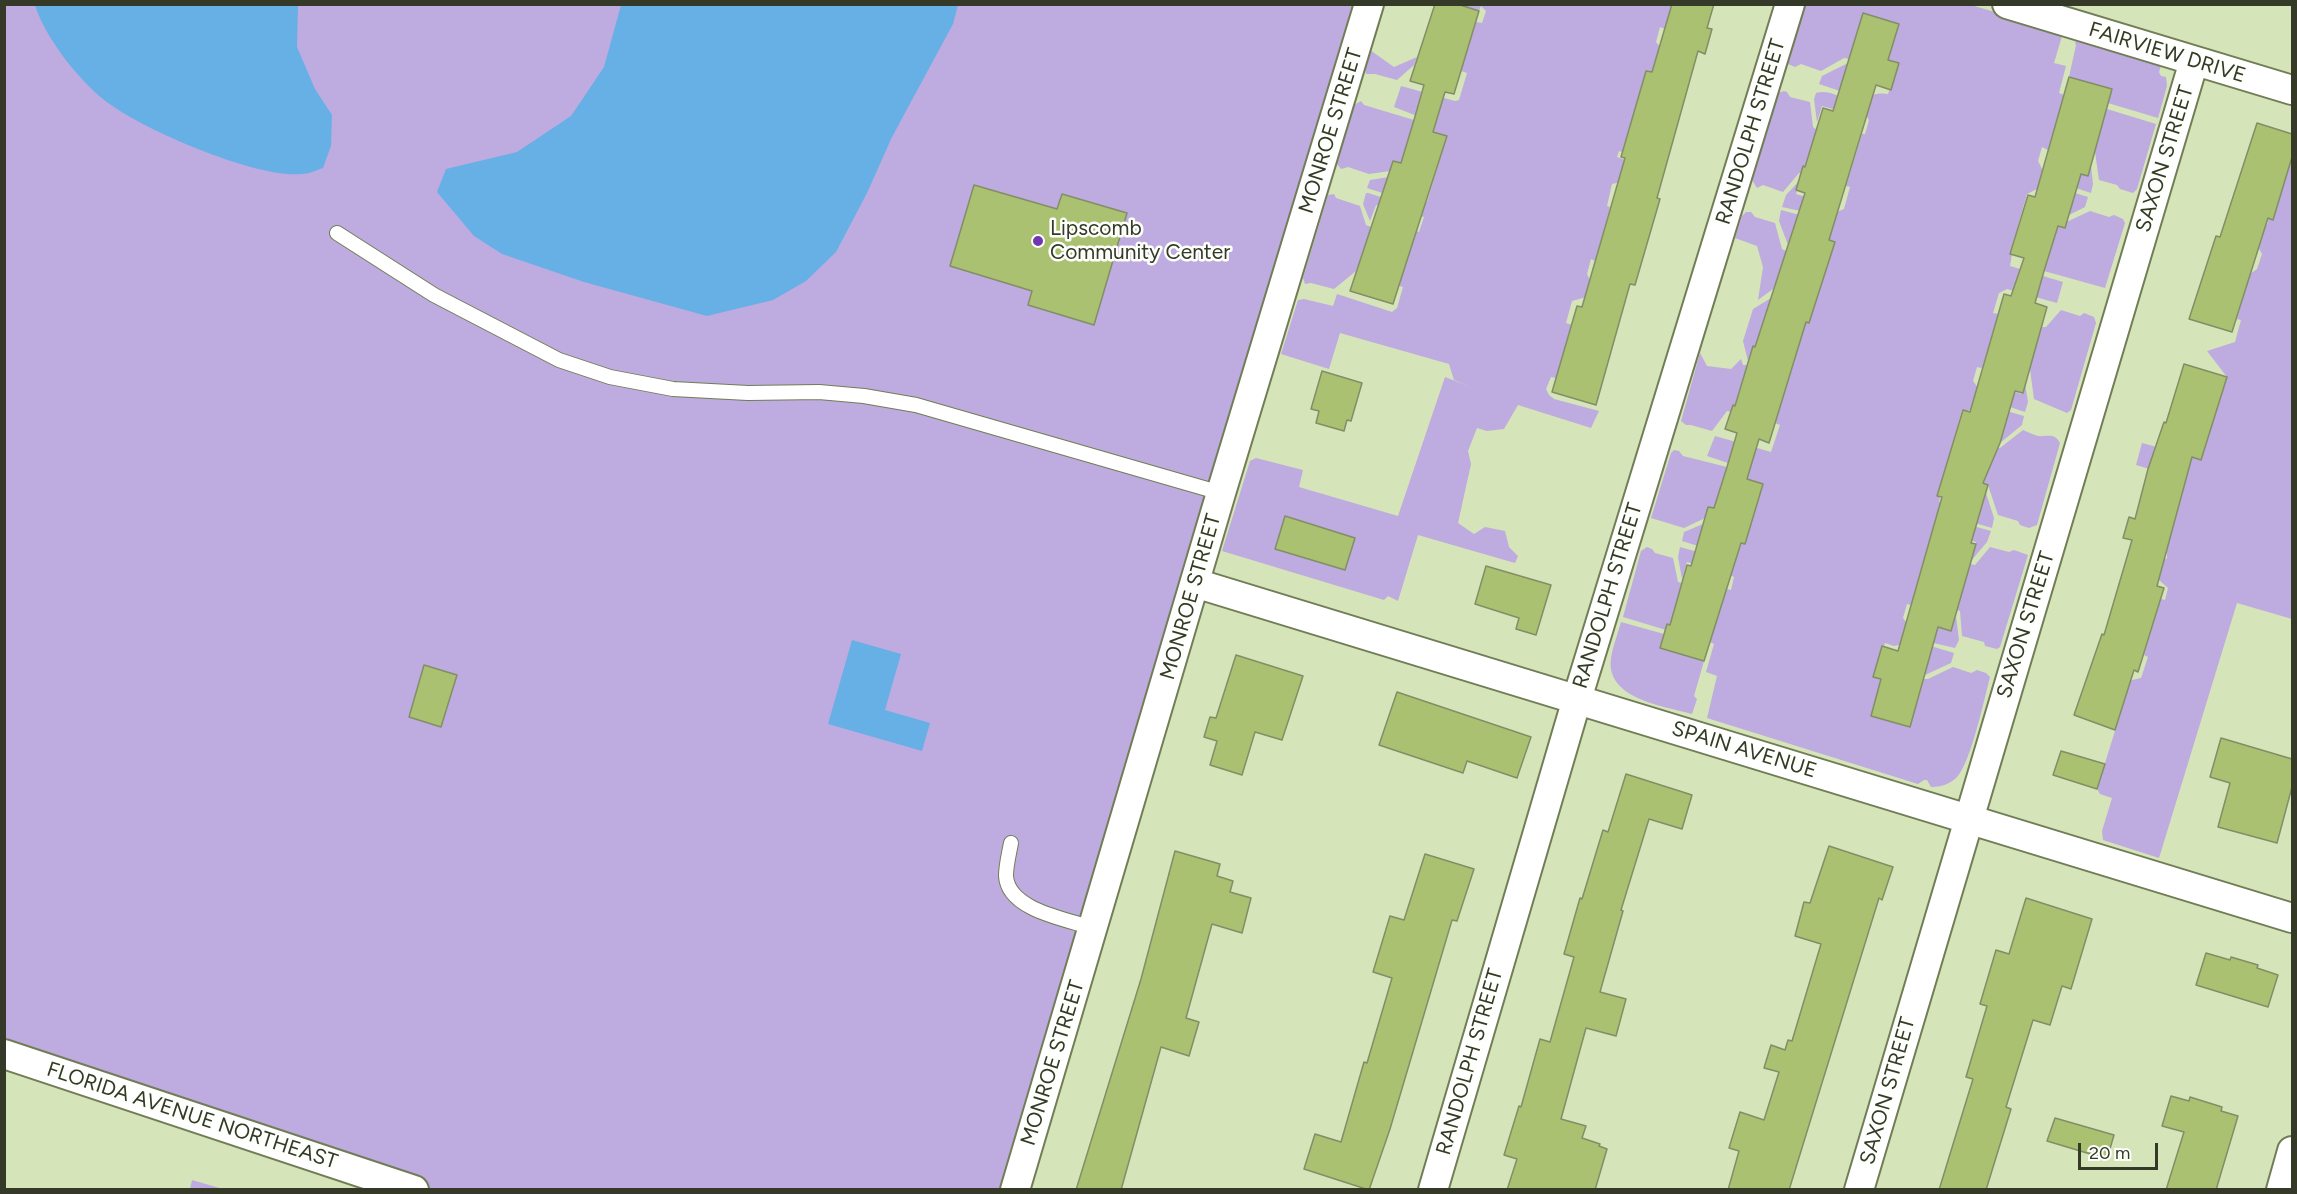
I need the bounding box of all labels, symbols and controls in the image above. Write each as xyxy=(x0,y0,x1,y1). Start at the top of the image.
street label: FAIRVIEW DRIVE xyxy=(2085,17,2249,89)
street label: RANDOLPH STREET xyxy=(1711,36,1791,228)
street label: MONROE STREET xyxy=(1294,45,1368,217)
street label: SAXON STREET xyxy=(2131,83,2199,235)
place label: Lipscomb Community Center xyxy=(1050,216,1230,266)
marker: Lipscomb Community Center xyxy=(1031,234,1045,248)
street label: RANDOLPH STREET xyxy=(1568,500,1648,692)
street label: MONROE STREET xyxy=(1155,511,1227,683)
street label: SAXON STREET xyxy=(1992,549,2060,701)
street label: SPAIN AVENUE xyxy=(1668,716,1820,784)
street label: RANDOLPH STREET xyxy=(1431,966,1509,1158)
street label: MONROE STREET xyxy=(1016,977,1090,1149)
street label: SAXON STREET xyxy=(1855,1015,1921,1167)
street label: FLORIDA AVENUE NORTHEAST xyxy=(44,1057,340,1175)
scale bar xyxy=(2081,1131,2160,1169)
text: 20 m xyxy=(2089,1142,2130,1164)

